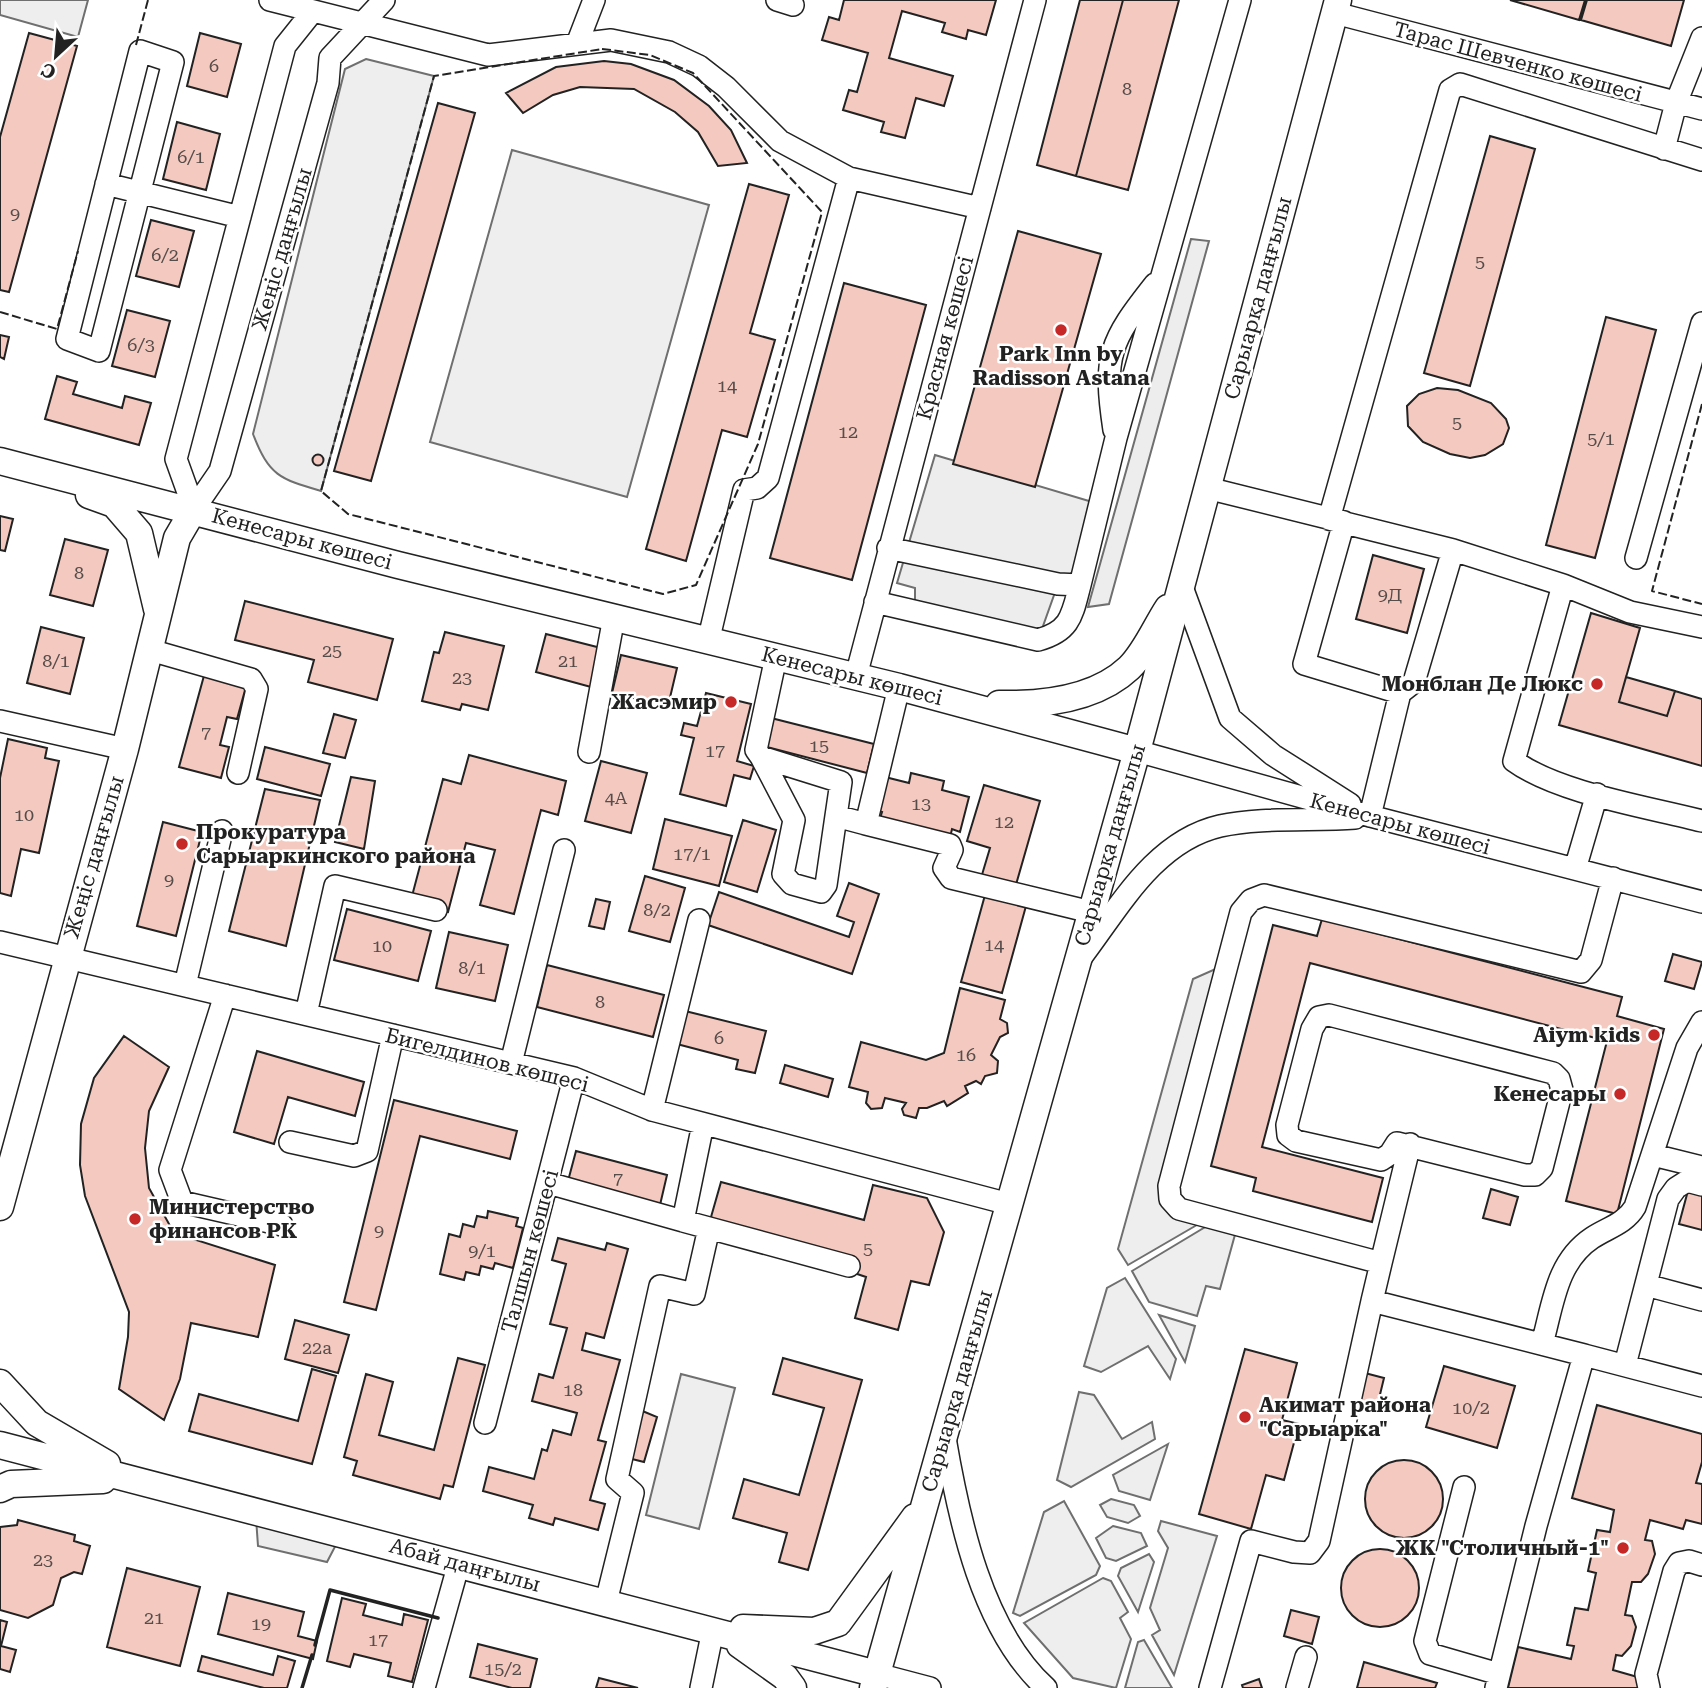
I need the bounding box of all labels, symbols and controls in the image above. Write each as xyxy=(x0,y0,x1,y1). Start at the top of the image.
street label: Тарас Шевченко көшесі xyxy=(1391,17,1645,107)
north arrow xyxy=(21,21,91,91)
house number: 6 xyxy=(209,55,219,76)
text: С xyxy=(38,58,60,84)
house number: 8 xyxy=(1122,78,1132,99)
house number: 6/1 xyxy=(177,146,205,167)
street label: Жеңіс даңғылы xyxy=(247,165,317,333)
street label: Сарыарқа даңғылы xyxy=(1219,194,1297,402)
house number: 9 xyxy=(10,203,20,224)
house number: 6/2 xyxy=(151,244,179,265)
house number: 5 xyxy=(1475,251,1485,272)
street label: Красная көшесі xyxy=(912,253,978,423)
marker: Park Inn by Radisson Astana xyxy=(1053,322,1069,338)
house number: 6/3 xyxy=(127,334,155,355)
place label: Park Inn by Radisson Astana xyxy=(972,342,1150,390)
house number: 14 xyxy=(717,375,737,396)
house number: 5 xyxy=(1452,412,1462,433)
house number: 12 xyxy=(838,421,858,442)
house number: 5/1 xyxy=(1587,428,1615,449)
street label: Кенесары көшесі xyxy=(209,503,395,575)
house number: 8 xyxy=(74,562,84,583)
house number: 9Д xyxy=(1378,584,1402,605)
house number: 25 xyxy=(322,640,342,661)
street label: Кенесары көшесі xyxy=(759,642,945,710)
house number: 8/1 xyxy=(42,650,70,671)
house number: 21 xyxy=(558,650,578,671)
house number: 23 xyxy=(452,667,472,688)
place label: Монблан Де Люкс xyxy=(1382,672,1583,696)
marker: Монблан Де Люкс xyxy=(1589,676,1605,692)
place label: Жасэмир xyxy=(611,690,717,714)
marker: Жасэмир xyxy=(723,694,739,710)
house number: 7 xyxy=(201,722,211,743)
house number: 15 xyxy=(809,735,829,756)
house number: 17 xyxy=(705,740,725,761)
street label: Сарыарқа даңғылы xyxy=(1070,741,1150,949)
street label: Жеңіс даңғылы xyxy=(59,773,129,941)
house number: 4А xyxy=(605,787,628,808)
street label: Кенесары көшесі xyxy=(1307,788,1493,860)
house number: 13 xyxy=(911,793,931,814)
house number: 10 xyxy=(14,804,34,825)
house number: 12 xyxy=(994,811,1014,832)
place label: Прокуратура Сарыаркинского района xyxy=(196,820,476,868)
marker: Прокуратура Сарыаркинского района xyxy=(174,836,190,852)
house number: 17/1 xyxy=(673,843,711,864)
house number: 9 xyxy=(164,869,174,890)
house number: 8/2 xyxy=(643,899,671,920)
house number: 14 xyxy=(984,934,1004,955)
house number: 10 xyxy=(372,935,392,956)
house number: 8/1 xyxy=(458,957,486,978)
house number: 8 xyxy=(595,991,605,1012)
street label: Бигелдинов көшесі xyxy=(383,1023,592,1097)
place label: Aiym kids xyxy=(1533,1023,1640,1047)
house number: 6 xyxy=(714,1027,724,1048)
marker: Aiym kids xyxy=(1646,1027,1662,1043)
house number: 16 xyxy=(956,1044,976,1065)
place label: Кенесары xyxy=(1494,1082,1606,1106)
marker: Кенесары xyxy=(1612,1086,1628,1102)
street label: Талшын көшесі xyxy=(497,1166,563,1335)
house number: 7 xyxy=(613,1168,623,1189)
place label: Министерство финансов РК xyxy=(149,1195,315,1243)
marker: Министерство финансов РК xyxy=(127,1211,143,1227)
house number: 9 xyxy=(374,1220,384,1241)
house number: 5 xyxy=(863,1238,873,1259)
house number: 9/1 xyxy=(468,1240,496,1261)
street label: Сарыарқа даңғылы xyxy=(917,1287,997,1495)
house number: 22а xyxy=(302,1337,332,1358)
house number: 18 xyxy=(563,1379,583,1400)
place label: Акимат района "Сарыарка" xyxy=(1259,1393,1432,1441)
house number: 10/2 xyxy=(1452,1397,1490,1418)
marker: Акимат района "Сарыарка" xyxy=(1237,1409,1253,1425)
street label: Абай даңғылы xyxy=(387,1533,543,1597)
place label: ЖК "Столичный-1" xyxy=(1395,1536,1609,1560)
marker: ЖК "Столичный-1" xyxy=(1615,1540,1631,1556)
house number: 23 xyxy=(33,1549,53,1570)
house number: 21 xyxy=(144,1607,164,1628)
house number: 19 xyxy=(251,1613,271,1634)
house number: 17 xyxy=(368,1629,388,1650)
house number: 15/2 xyxy=(484,1658,522,1679)

